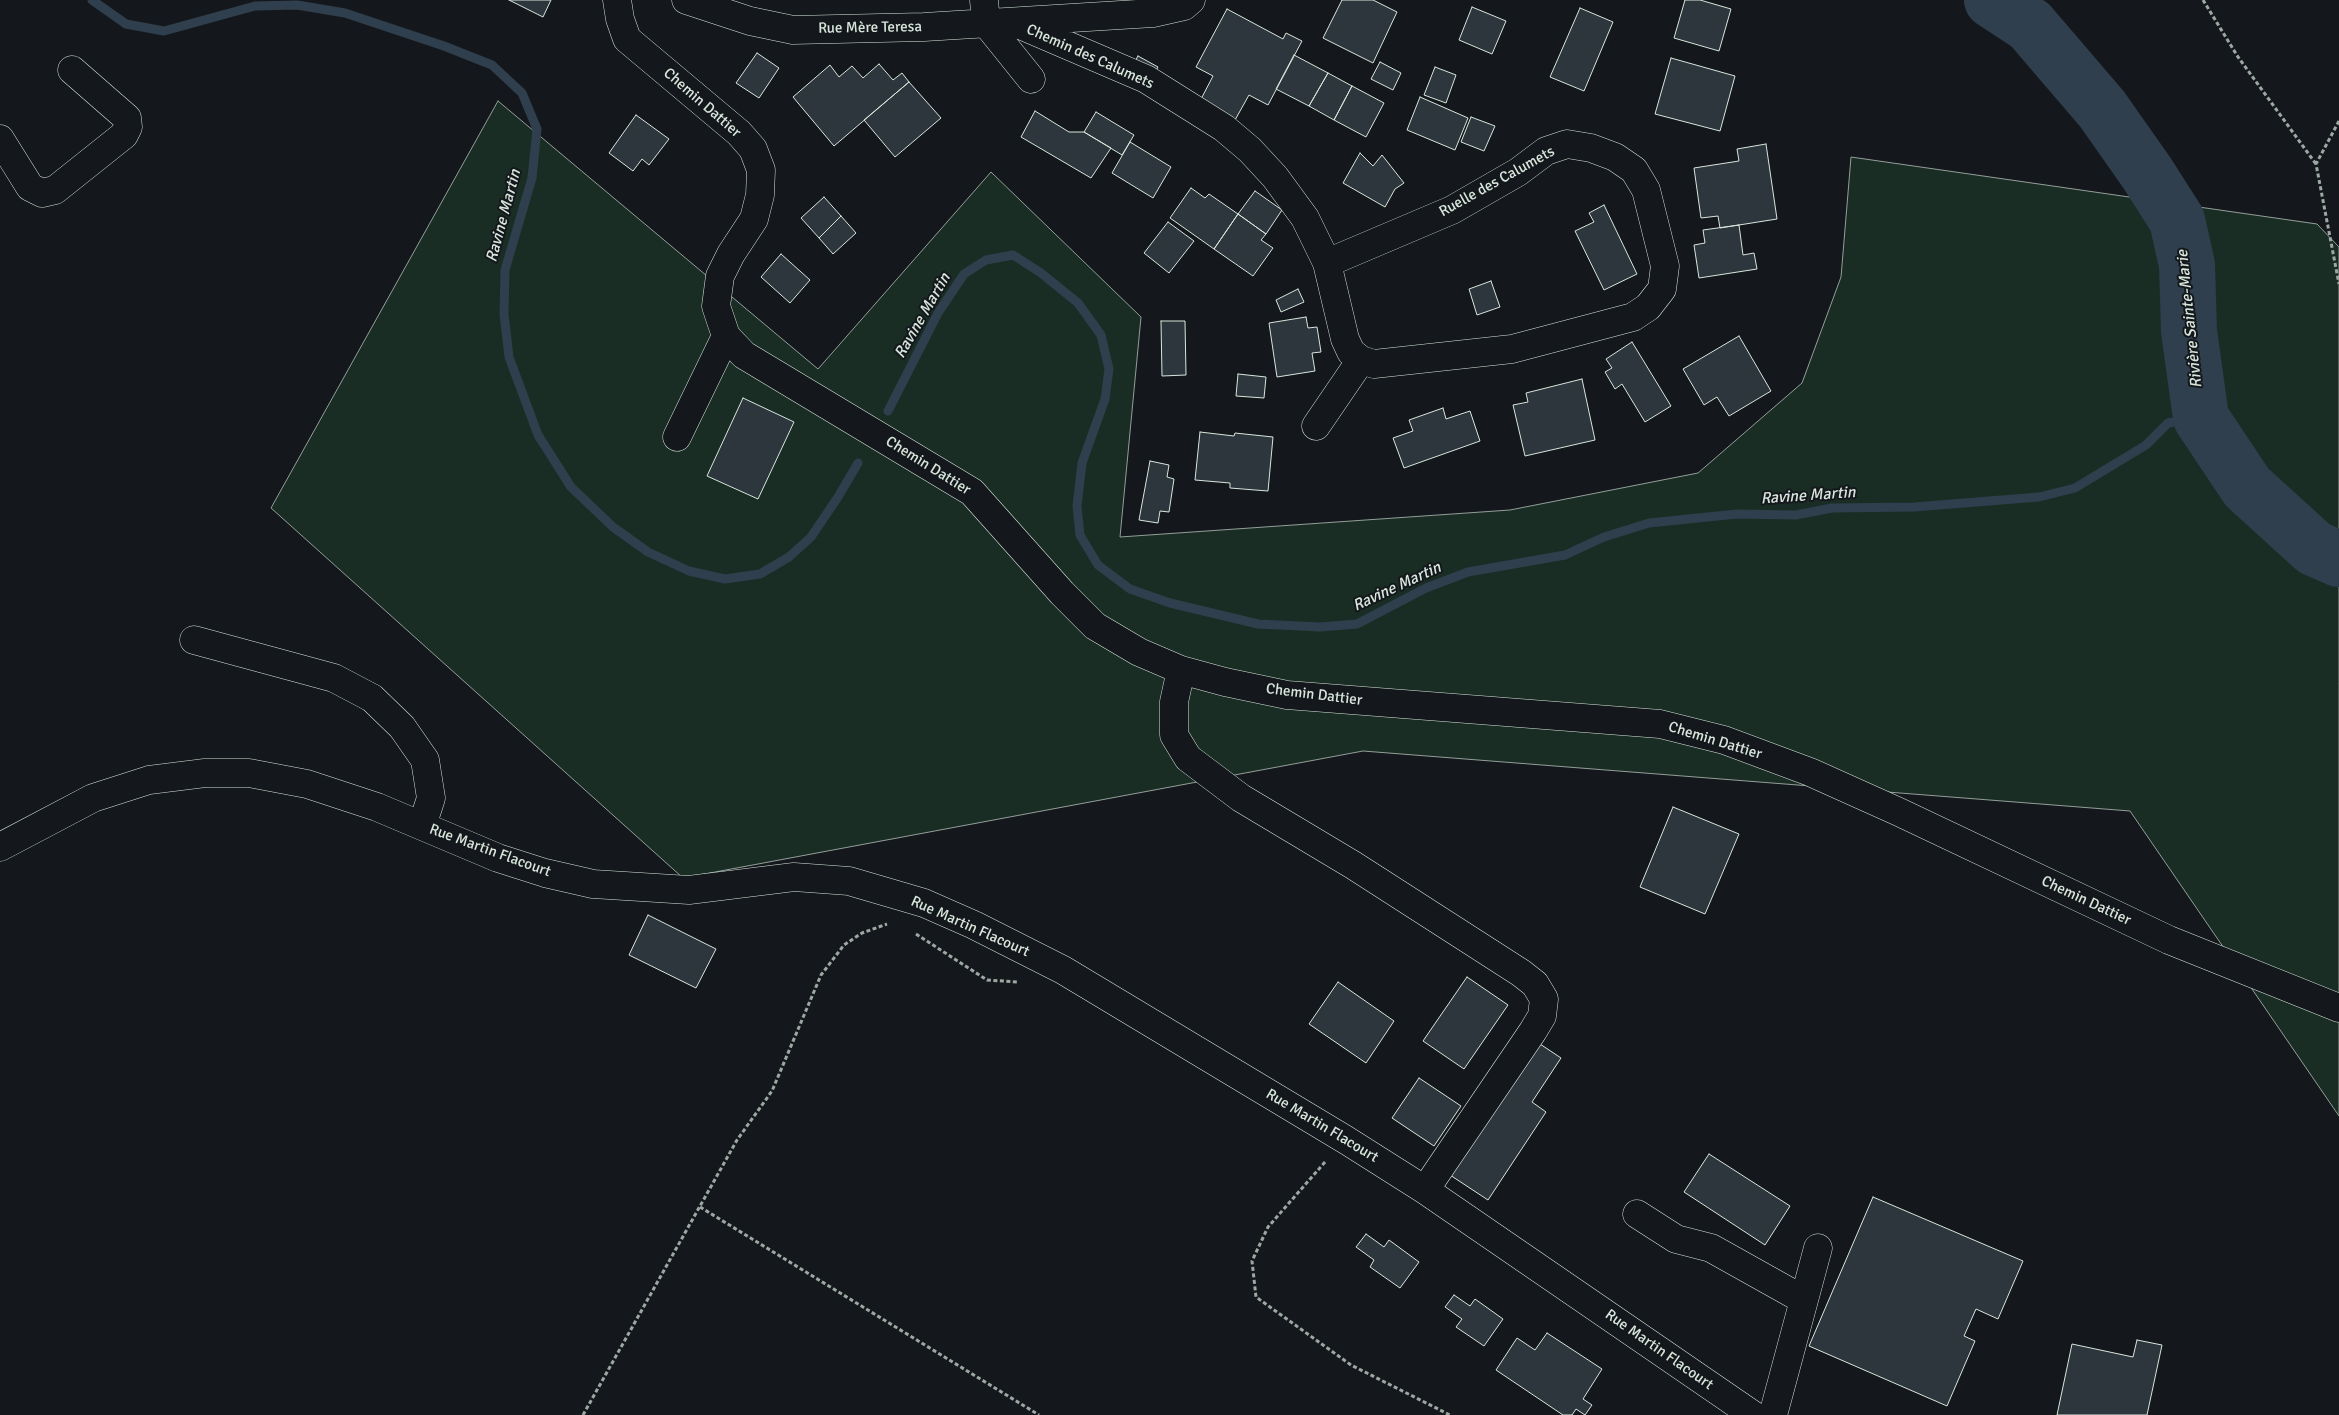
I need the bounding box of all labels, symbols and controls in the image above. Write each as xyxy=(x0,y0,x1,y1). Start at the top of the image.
street label: Rue Mère Teresa xyxy=(818,18,922,38)
street label: Chemin des Calumets xyxy=(1023,21,1157,93)
street label: Chemin Dattier xyxy=(660,64,744,142)
street label: Ruelle des Calumets xyxy=(1436,143,1558,221)
water label: Ravine Martin xyxy=(482,168,526,264)
water label: Rivière Sainte-Marie xyxy=(2173,249,2207,389)
water label: Ravine Martin xyxy=(891,270,955,362)
street label: Chemin Dattier xyxy=(882,433,974,499)
water label: Ravine Martin xyxy=(1760,483,1856,509)
water label: Ravine Martin xyxy=(1350,558,1444,616)
street label: Chemin Dattier xyxy=(1265,680,1363,710)
street label: Chemin Dattier xyxy=(1666,718,1764,764)
street label: Rue Martin Flacourt xyxy=(427,821,553,881)
street label: Chemin Dattier xyxy=(2038,872,2134,930)
street label: Rue Martin Flacourt xyxy=(908,893,1032,961)
street label: Rue Martin Flacourt xyxy=(1263,1085,1381,1167)
street label: Rue Martin Flacourt xyxy=(1601,1306,1717,1394)

